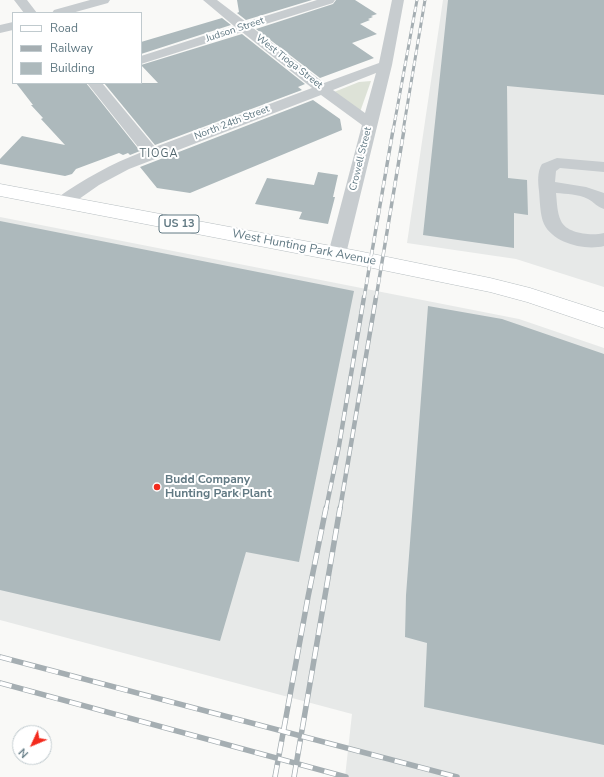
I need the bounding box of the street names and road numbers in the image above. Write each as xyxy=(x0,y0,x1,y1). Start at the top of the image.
street label: Judson Street xyxy=(204,15,266,45)
street label: West Tioga Street xyxy=(253,32,325,92)
street label: North 24th Street xyxy=(193,103,271,143)
street label: Crowell Street xyxy=(347,126,375,192)
road number: US 13 xyxy=(159,215,199,233)
street label: West Hunting Park Avenue xyxy=(231,227,377,269)

